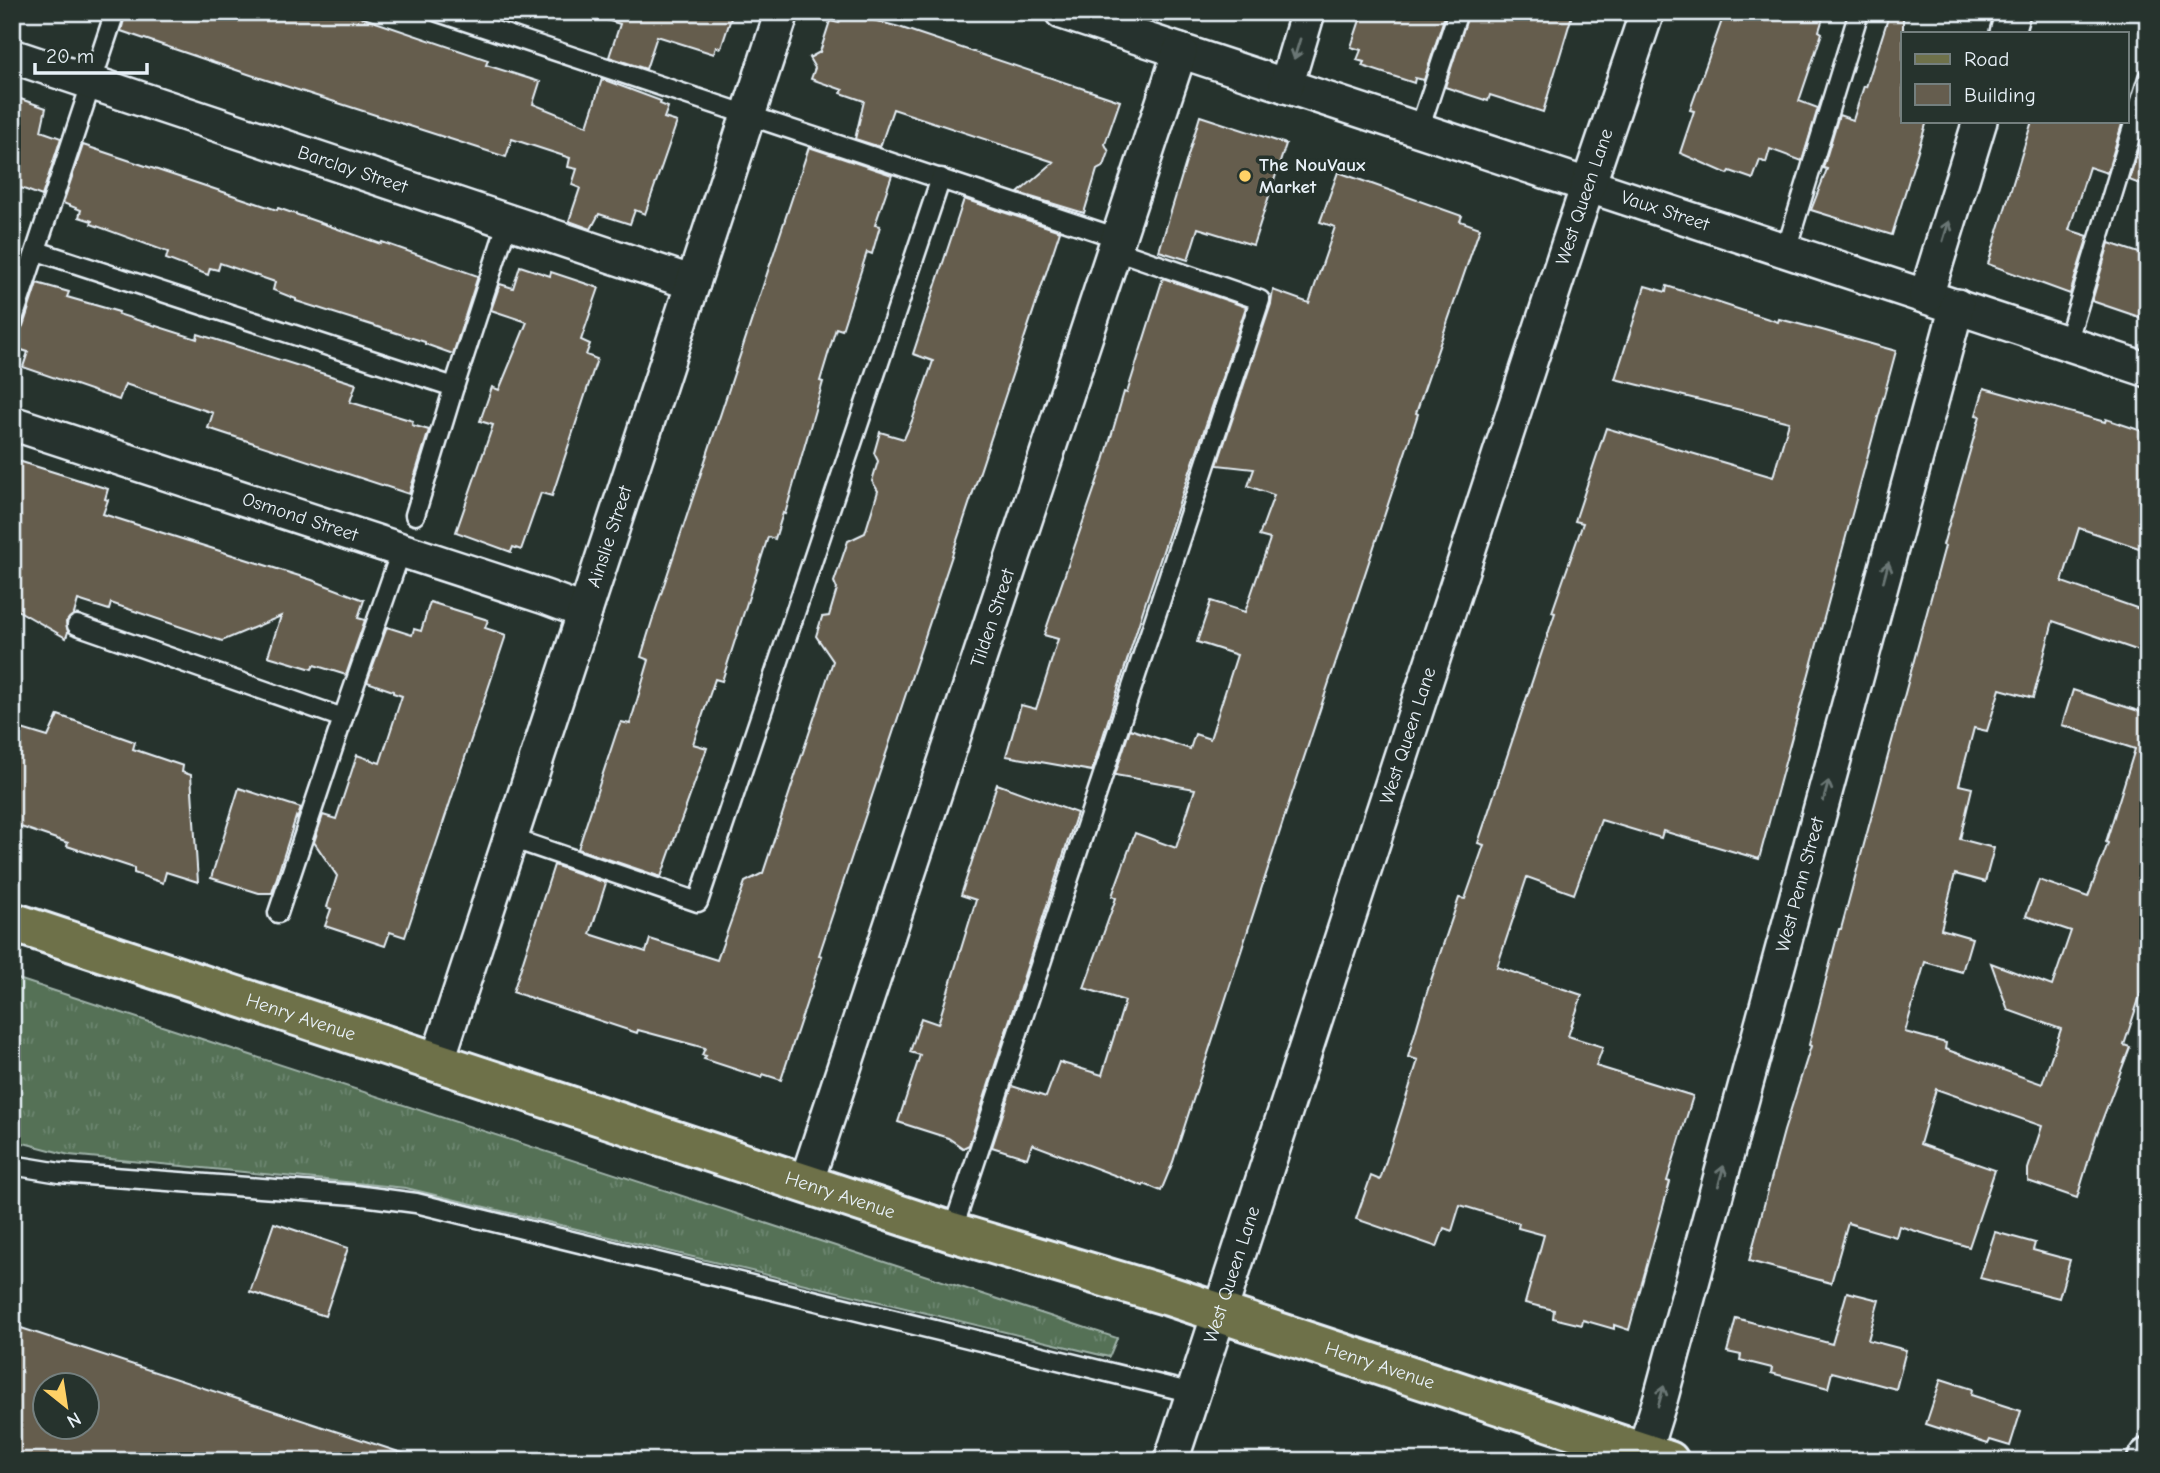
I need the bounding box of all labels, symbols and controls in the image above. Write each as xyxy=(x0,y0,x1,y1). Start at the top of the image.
scale bar xyxy=(35,32,147,76)
legend xyxy=(1901,32,2128,122)
one-way arrow xyxy=(1289,38,1302,60)
text: 20 m xyxy=(46,44,94,68)
text: Road xyxy=(1964,47,2009,71)
text: Building xyxy=(1964,83,2036,107)
street label: West Queen Lane xyxy=(1551,126,1618,268)
street label: Barclay Street xyxy=(295,141,411,198)
place label: The NouVaux Market xyxy=(1259,154,1366,198)
marker: The NouVaux Market xyxy=(1237,168,1253,184)
street label: Vaux Street xyxy=(1618,186,1713,236)
one-way arrow xyxy=(1940,220,1953,242)
street label: Ainslie Street xyxy=(583,482,637,590)
street label: Osmond Street xyxy=(239,488,361,546)
one-way arrow xyxy=(1880,561,1893,583)
street label: Tilden Street xyxy=(966,565,1019,670)
street label: West Queen Lane xyxy=(1375,665,1440,807)
one-way arrow xyxy=(1820,780,1833,803)
street label: West Penn Street xyxy=(1771,814,1829,954)
street label: Henry Avenue xyxy=(243,989,358,1046)
one-way arrow xyxy=(1715,1165,1728,1188)
street label: Henry Avenue xyxy=(782,1167,898,1223)
street label: West Queen Lane xyxy=(1199,1204,1264,1346)
street label: Henry Avenue xyxy=(1322,1337,1437,1394)
north arrow xyxy=(32,1372,102,1442)
one-way arrow xyxy=(1656,1385,1669,1407)
text: N xyxy=(63,1407,85,1432)

